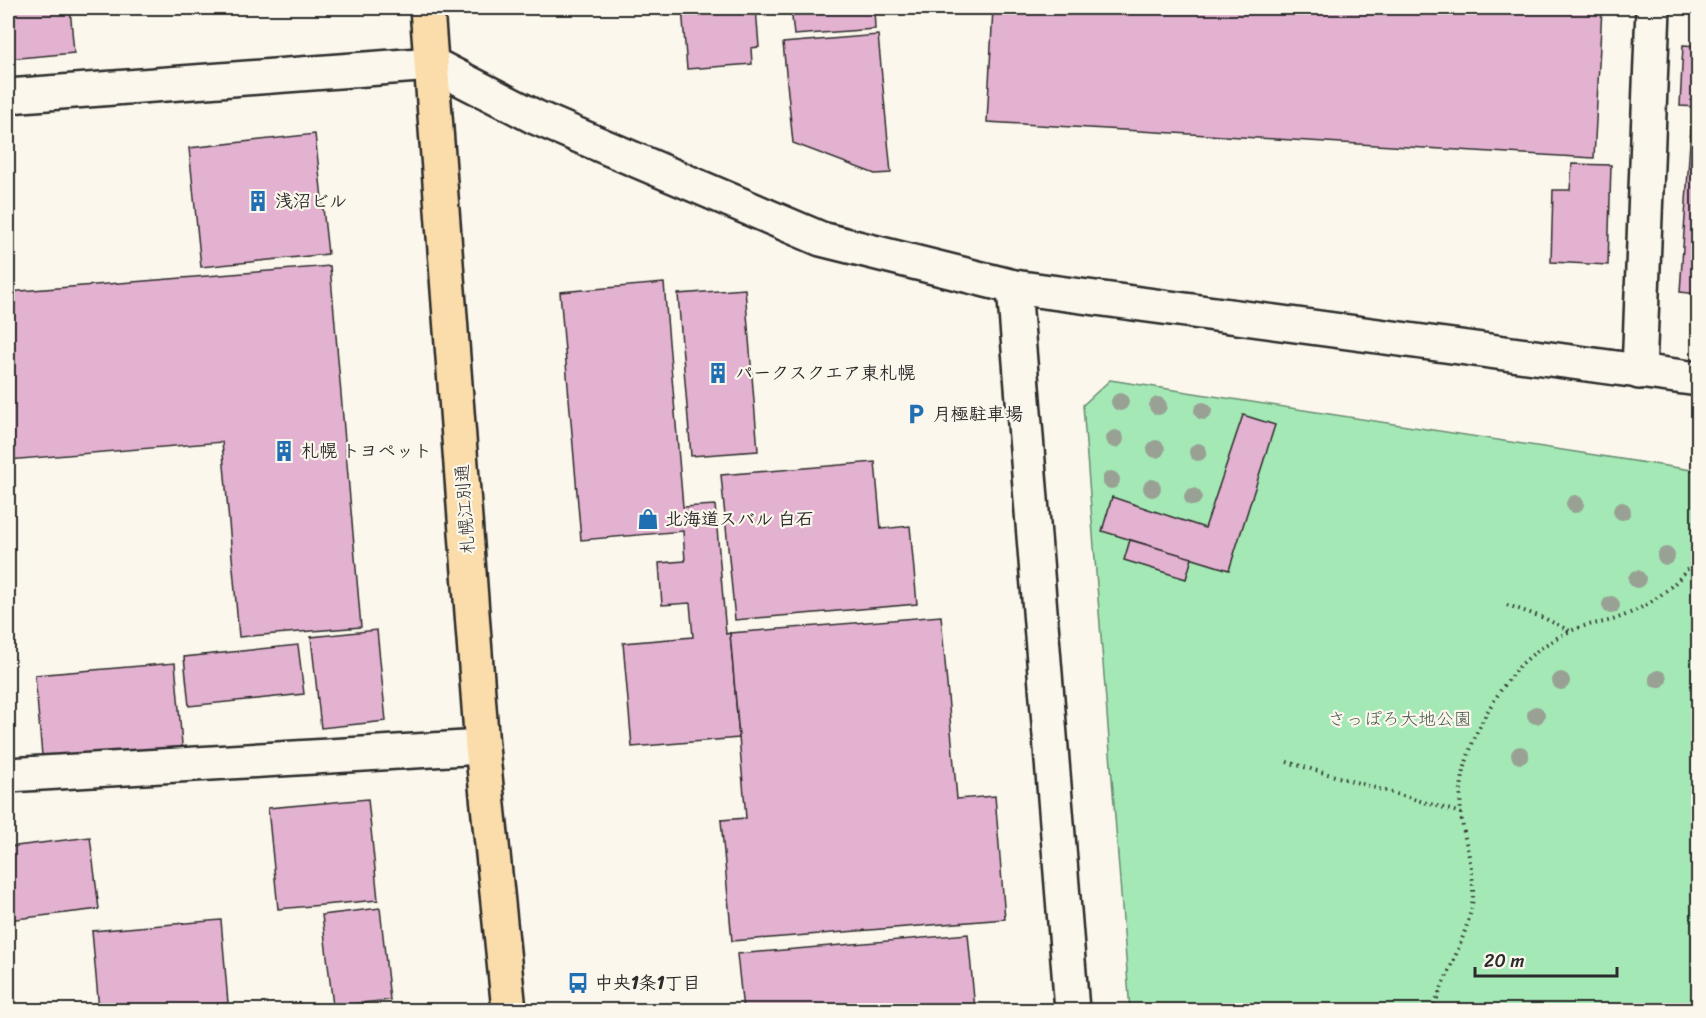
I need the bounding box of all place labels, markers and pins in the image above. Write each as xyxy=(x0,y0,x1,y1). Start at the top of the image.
place label: 浅沼ビル xyxy=(275,185,347,217)
building icon: 浅沼ビル xyxy=(246,189,270,213)
place label: パークスクエア東札幌 xyxy=(735,357,915,389)
building icon: パークスクエア東札幌 xyxy=(706,361,730,385)
place label: 月極駐車場 xyxy=(933,398,1023,430)
parking icon: 月極駐車場 xyxy=(904,402,928,426)
place label: 札幌 トヨペット xyxy=(301,435,432,467)
building icon: 札幌 トヨペット xyxy=(272,439,296,463)
place label: 北海道スバル 白石 xyxy=(665,503,814,535)
shop icon: 北海道スバル 白石 xyxy=(636,507,660,531)
place label: 中央1条1丁目 xyxy=(595,967,700,999)
bus stop icon: 中央1条1丁目 xyxy=(566,971,590,995)

